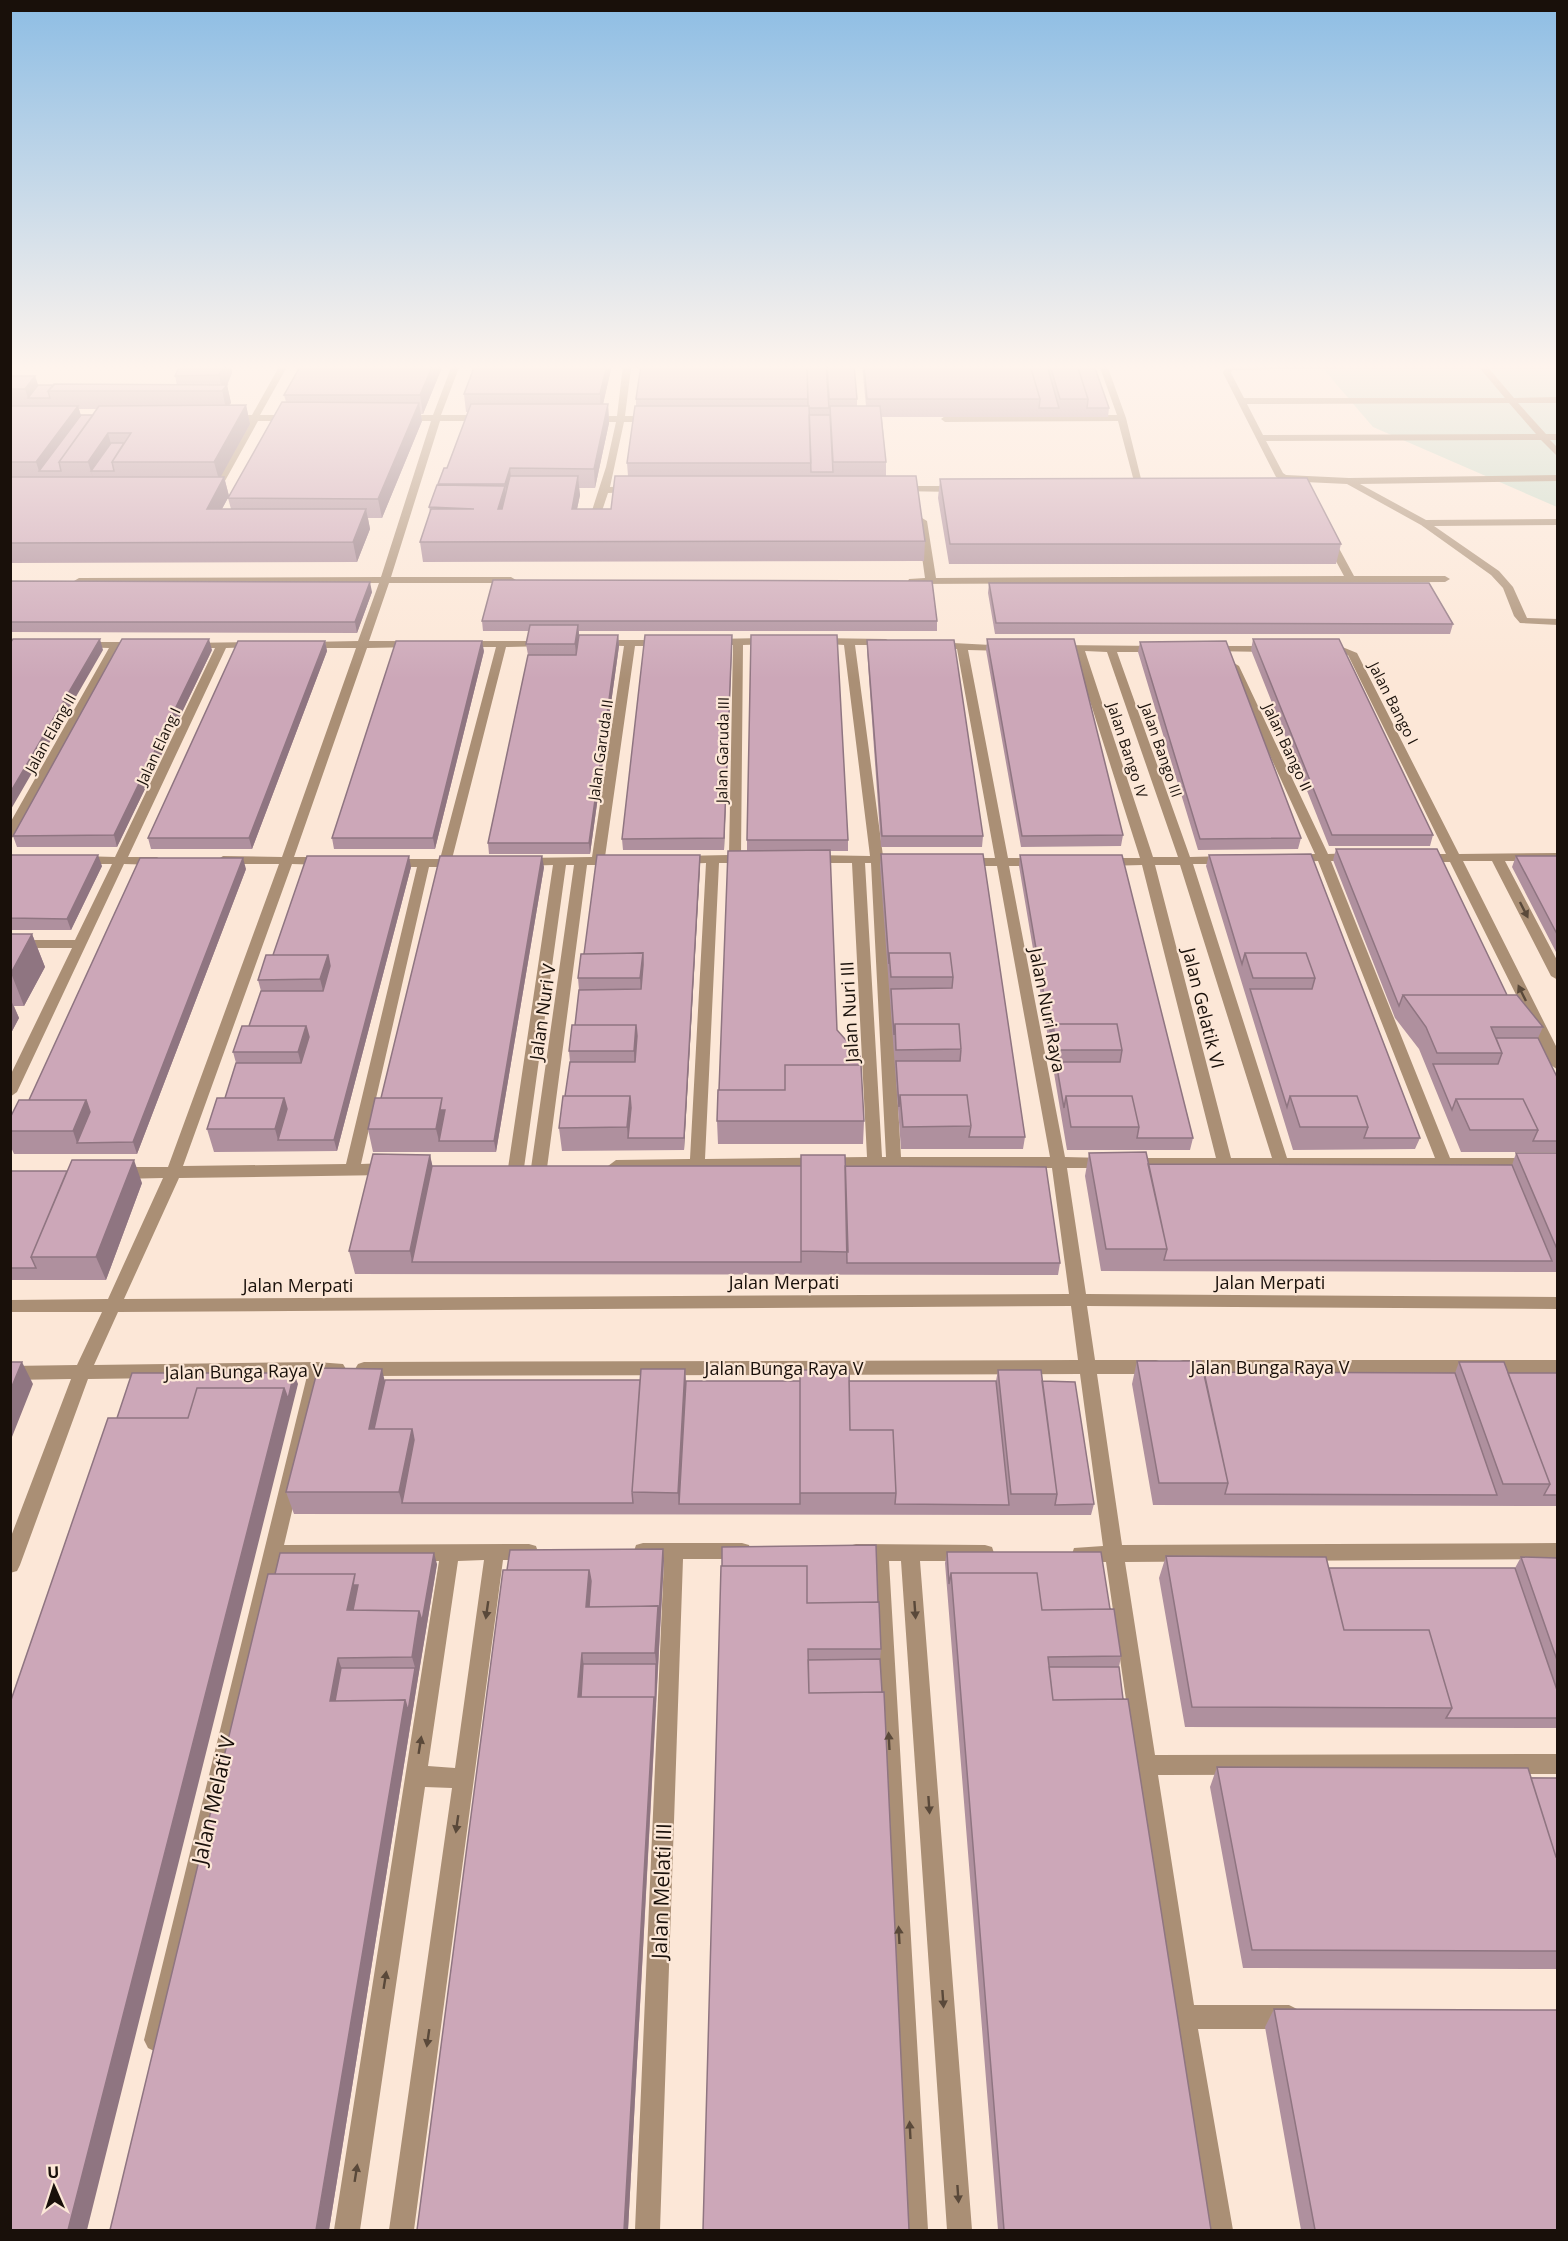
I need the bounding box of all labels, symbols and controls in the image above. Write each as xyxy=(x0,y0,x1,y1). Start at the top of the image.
street label: Jalan Bango I xyxy=(1364,657,1423,748)
street label: Jalan Elang II xyxy=(19,690,80,778)
street label: Jalan Garuda III xyxy=(711,697,733,805)
street label: Jalan Garuda II xyxy=(583,698,617,804)
street label: Jalan Bango IV xyxy=(1103,698,1153,800)
street label: Jalan Bango III xyxy=(1136,698,1187,800)
street label: Jalan Bango II xyxy=(1258,698,1317,794)
street label: Jalan Elang I xyxy=(130,704,185,790)
one-way arrow xyxy=(1519,901,1529,918)
street label: Jalan Gelatik VI xyxy=(1177,943,1231,1071)
street label: Jalan Nuri Raya xyxy=(1024,944,1072,1074)
street label: Jalan Nuri III xyxy=(834,961,864,1065)
street label: Jalan Nuri V xyxy=(523,962,561,1064)
one-way arrow xyxy=(1518,985,1527,1002)
street label: Jalan Merpati xyxy=(727,1270,839,1294)
street label: Jalan Merpati xyxy=(1213,1270,1325,1294)
street label: Jalan Merpati xyxy=(241,1273,353,1297)
street label: Jalan Bunga Raya V xyxy=(1189,1355,1350,1379)
street label: Jalan Bunga Raya V xyxy=(703,1356,864,1380)
street label: Jalan Bunga Raya V xyxy=(162,1358,324,1384)
one-way arrow xyxy=(482,1600,491,1619)
one-way arrow xyxy=(910,1601,919,1620)
one-way arrow xyxy=(884,1731,893,1750)
street label: Jalan Melati V xyxy=(184,1733,241,1869)
one-way arrow xyxy=(416,1736,425,1755)
one-way arrow xyxy=(924,1795,934,1814)
one-way arrow xyxy=(453,1814,462,1833)
street label: Jalan Melati III xyxy=(645,1822,677,1962)
one-way arrow xyxy=(895,1926,904,1945)
one-way arrow xyxy=(380,1970,389,1989)
one-way arrow xyxy=(938,1990,948,2009)
one-way arrow xyxy=(423,2028,433,2047)
one-way arrow xyxy=(905,2121,914,2140)
north arrow xyxy=(24,2157,84,2217)
text: U xyxy=(47,2161,60,2183)
one-way arrow xyxy=(351,2163,360,2182)
one-way arrow xyxy=(953,2184,962,2203)

